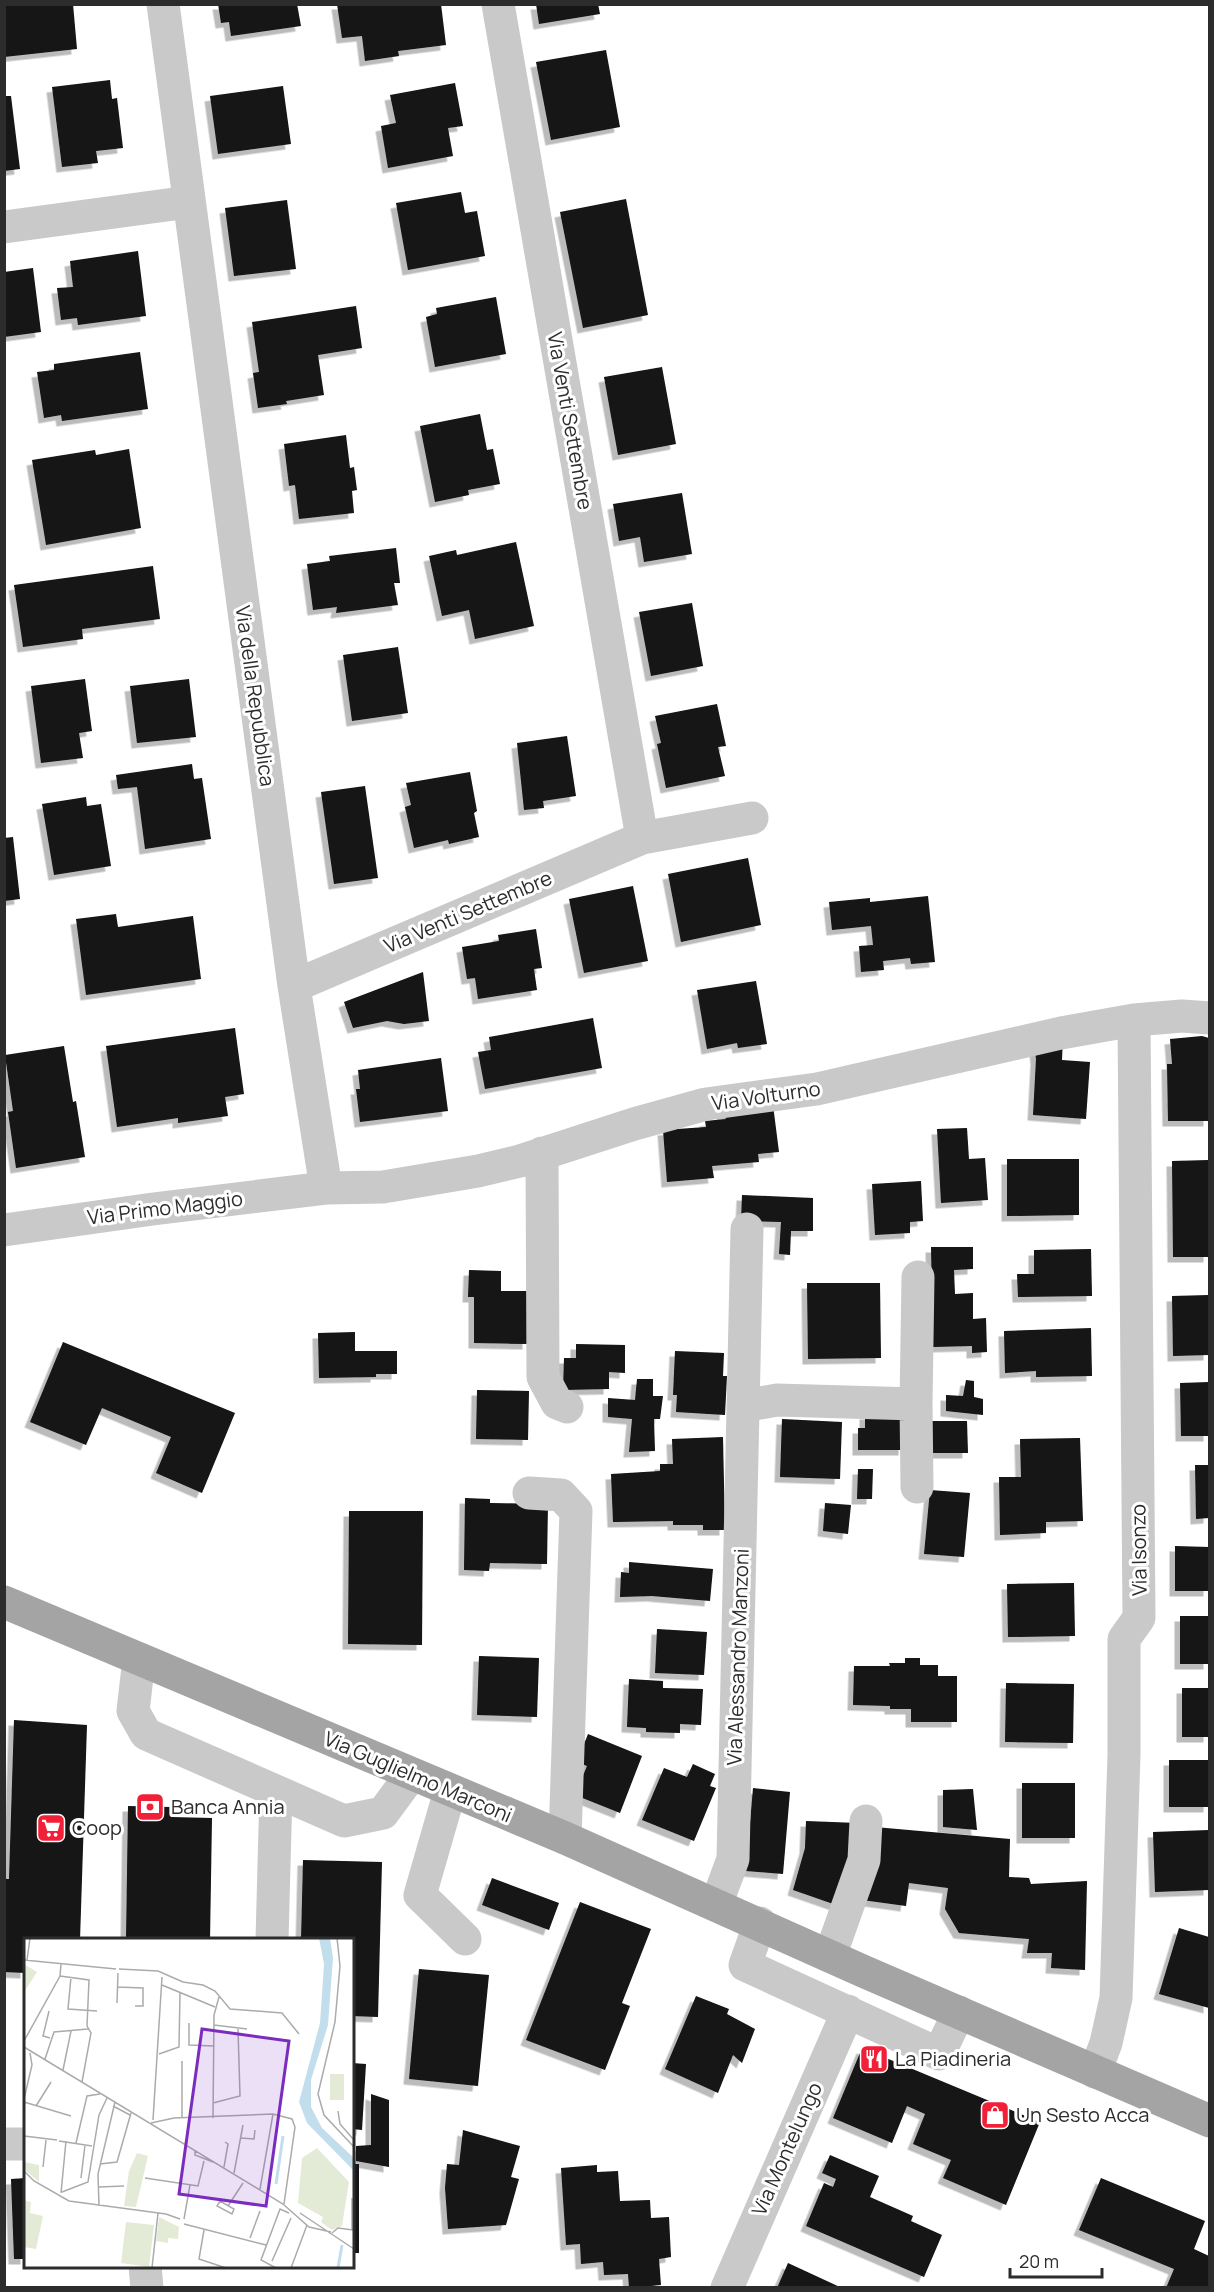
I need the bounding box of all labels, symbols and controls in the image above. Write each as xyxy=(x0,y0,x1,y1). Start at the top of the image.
street label: Via Venti Settembre xyxy=(542,330,599,512)
street label: Via della Repubblica xyxy=(229,604,282,788)
street label: Via Venti Settembre xyxy=(380,864,556,959)
street label: Via Volturno xyxy=(710,1074,822,1116)
street label: Via Primo Maggio xyxy=(86,1185,244,1230)
street label: Via Isonzo xyxy=(1124,1504,1153,1596)
street label: Via Alessandro Manzoni xyxy=(720,1548,755,1766)
street label: Via Guglielmo Marconi xyxy=(320,1725,516,1828)
bank icon: Banca Annia xyxy=(134,1791,166,1823)
place label: Banca Annia xyxy=(171,1793,285,1820)
supermarket icon: Coop xyxy=(35,1812,67,1844)
place label: Coop xyxy=(72,1814,122,1841)
inset map xyxy=(24,1938,354,2268)
restaurant icon: La Piadineria xyxy=(858,2043,890,2075)
place label: La Piadineria xyxy=(895,2045,1011,2072)
street label: Via Montelungo xyxy=(745,2078,828,2220)
shop icon: Un Sesto Acca xyxy=(979,2099,1011,2131)
place label: Un Sesto Acca xyxy=(1016,2101,1149,2128)
scale bar xyxy=(1010,2241,1102,2279)
text: 20 m xyxy=(1019,2249,1059,2273)

